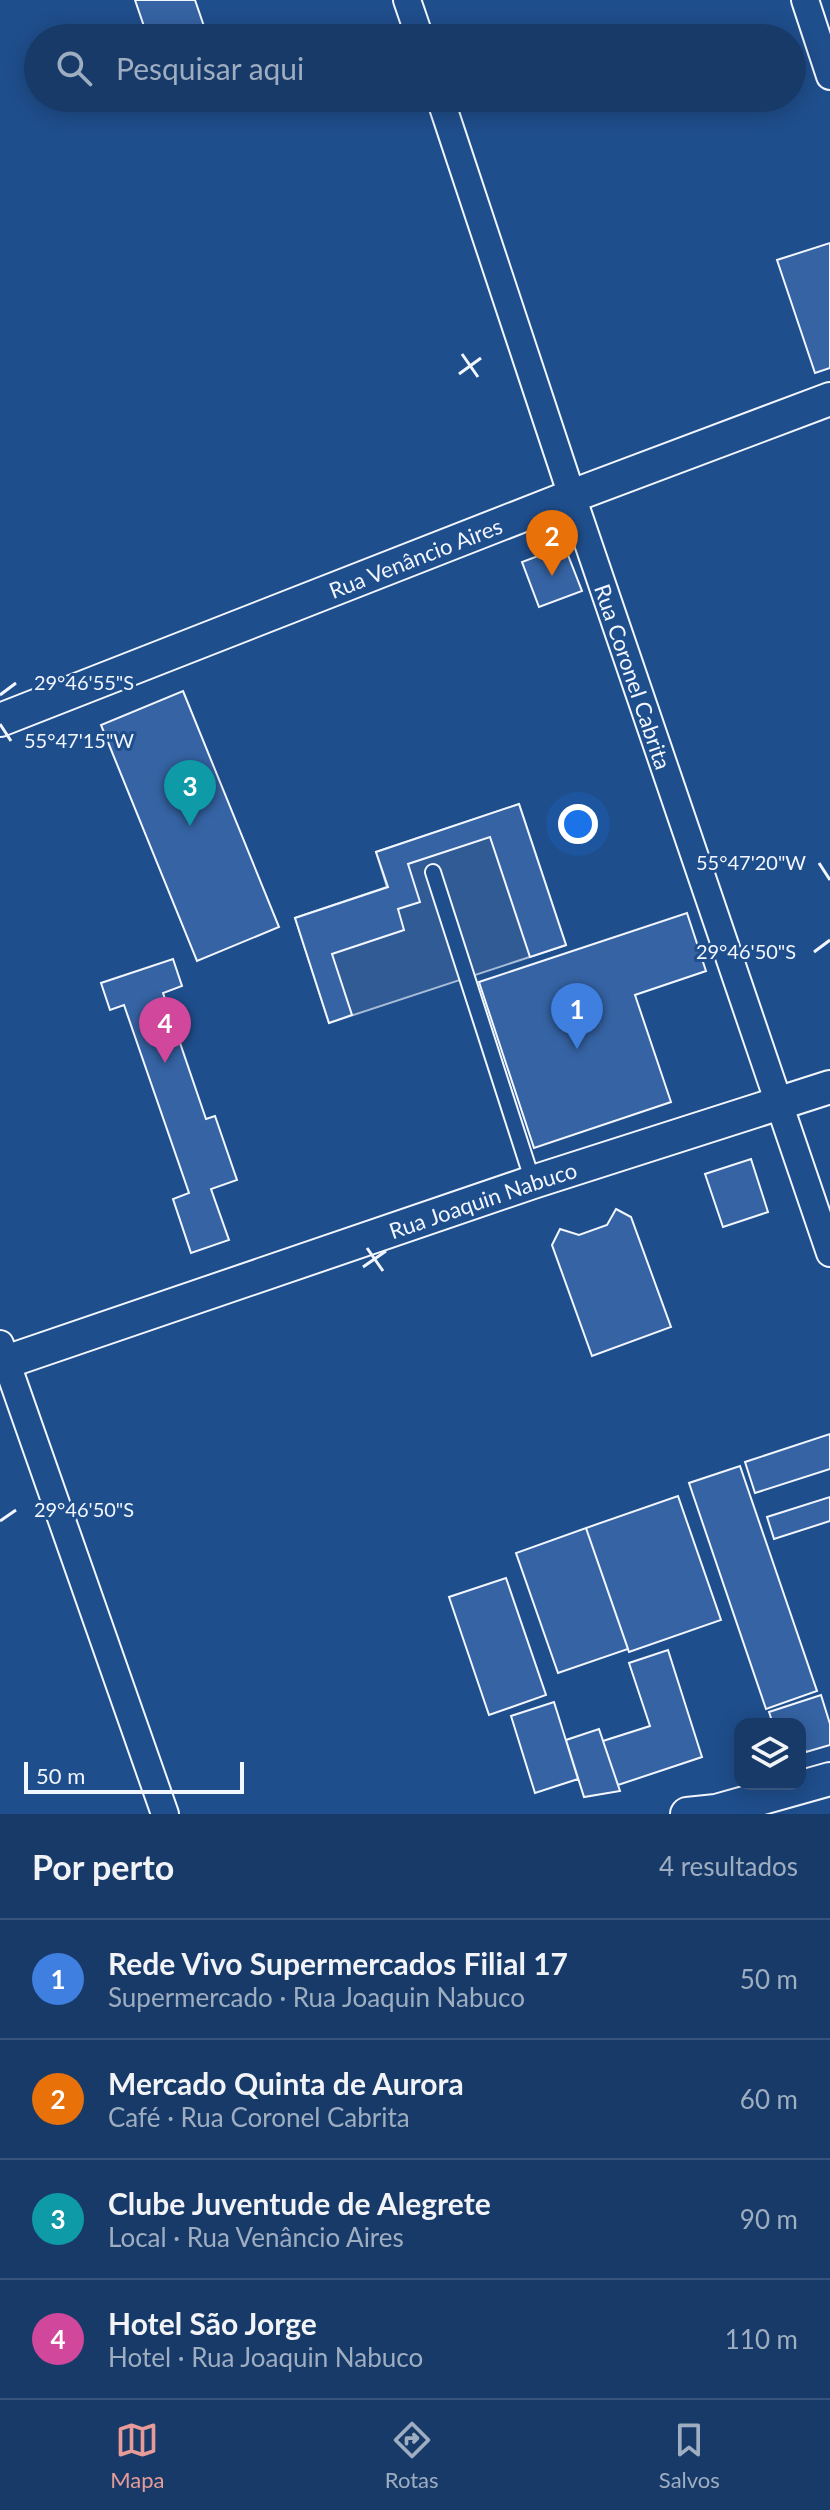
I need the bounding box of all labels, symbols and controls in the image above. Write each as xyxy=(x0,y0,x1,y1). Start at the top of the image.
search box xyxy=(24,24,806,112)
icon: search xyxy=(52,46,96,90)
text: Pesquisar aqui xyxy=(116,50,304,86)
pin: 2 xyxy=(526,510,578,576)
street label: Rua Venâncio Aires xyxy=(325,511,506,603)
street label: Rua Coronel Cabrita xyxy=(589,580,678,773)
text: 29°46'55"S xyxy=(34,670,134,694)
text: 55°47'15"W xyxy=(24,728,134,752)
pin: 3 xyxy=(164,760,216,826)
your location xyxy=(558,804,598,844)
text: 55°47'20"W xyxy=(696,850,806,874)
text: 29°46'50"S xyxy=(696,939,796,963)
pin: 1 xyxy=(551,983,603,1049)
pin: 4 xyxy=(139,997,191,1063)
street label: Rua Joaquin Nabuco xyxy=(385,1155,580,1244)
text: 29°46'50"S xyxy=(34,1497,134,1521)
map controls xyxy=(734,1718,806,1790)
button: layers xyxy=(734,1718,806,1790)
scale bar xyxy=(24,1758,244,1794)
text: 50 m xyxy=(36,1762,85,1789)
text: Por perto xyxy=(32,1846,174,1887)
text: 4 resultados xyxy=(659,1850,798,1882)
text: Rede Vivo Supermercados Filial 17 xyxy=(108,1945,568,1981)
text: 1 xyxy=(50,1963,66,1995)
text: 50 m xyxy=(740,1963,798,1995)
text: Supermercado · Rua Joaquin Nabuco xyxy=(108,1981,525,2013)
text: Mercado Quinta de Aurora xyxy=(108,2065,464,2101)
text: 2 xyxy=(50,2083,66,2115)
text: 60 m xyxy=(740,2083,798,2115)
text: Café · Rua Coronel Cabrita xyxy=(108,2101,410,2133)
text: Clube Juventude de Alegrete xyxy=(108,2185,491,2221)
text: 3 xyxy=(50,2203,66,2235)
text: 90 m xyxy=(740,2203,798,2235)
text: Local · Rua Venâncio Aires xyxy=(108,2221,404,2253)
text: Hotel São Jorge xyxy=(108,2305,317,2341)
text: 4 xyxy=(50,2323,66,2355)
text: 110 m xyxy=(725,2323,798,2355)
text: Hotel · Rua Joaquin Nabuco xyxy=(108,2341,423,2373)
tab: Mapa xyxy=(110,2418,164,2493)
tab: Rotas xyxy=(385,2418,439,2493)
tab: Salvos xyxy=(659,2418,720,2493)

